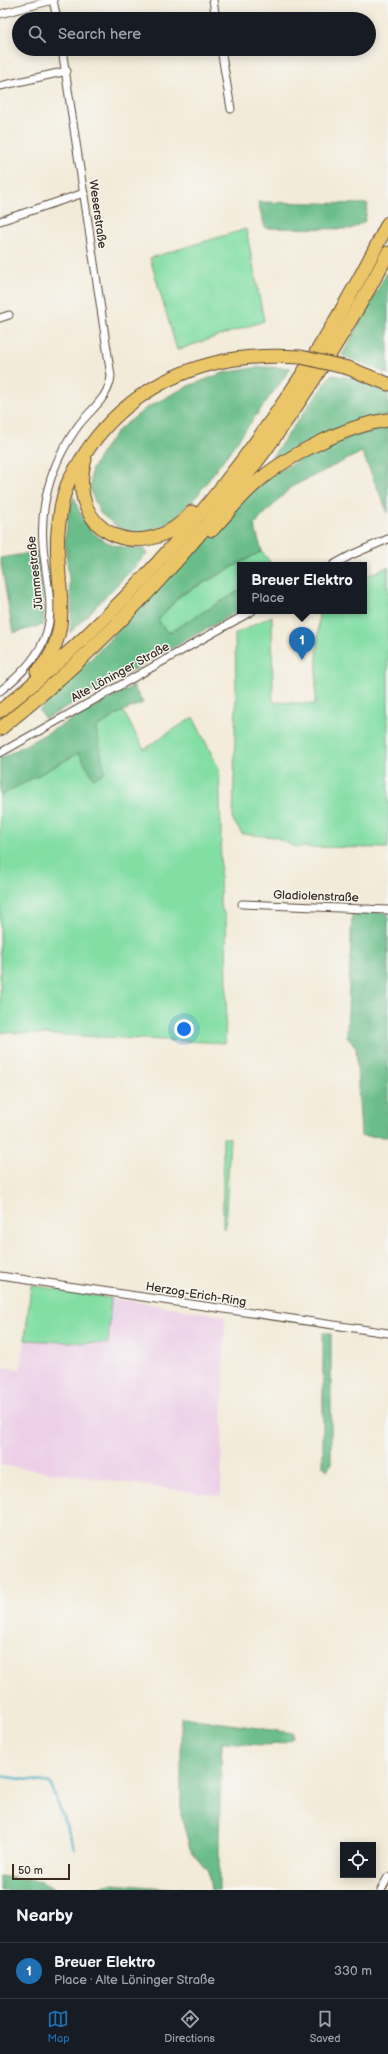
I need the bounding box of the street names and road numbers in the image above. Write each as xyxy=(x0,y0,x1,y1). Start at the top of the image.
street label: Weserstraße xyxy=(85,179,110,249)
street label: Jümmestraße xyxy=(24,535,47,611)
street label: Alte Löninger Straße xyxy=(68,639,172,706)
street label: Gladiolenstraße xyxy=(273,888,359,905)
street label: Herzog-Erich-Ring xyxy=(145,1279,247,1310)

